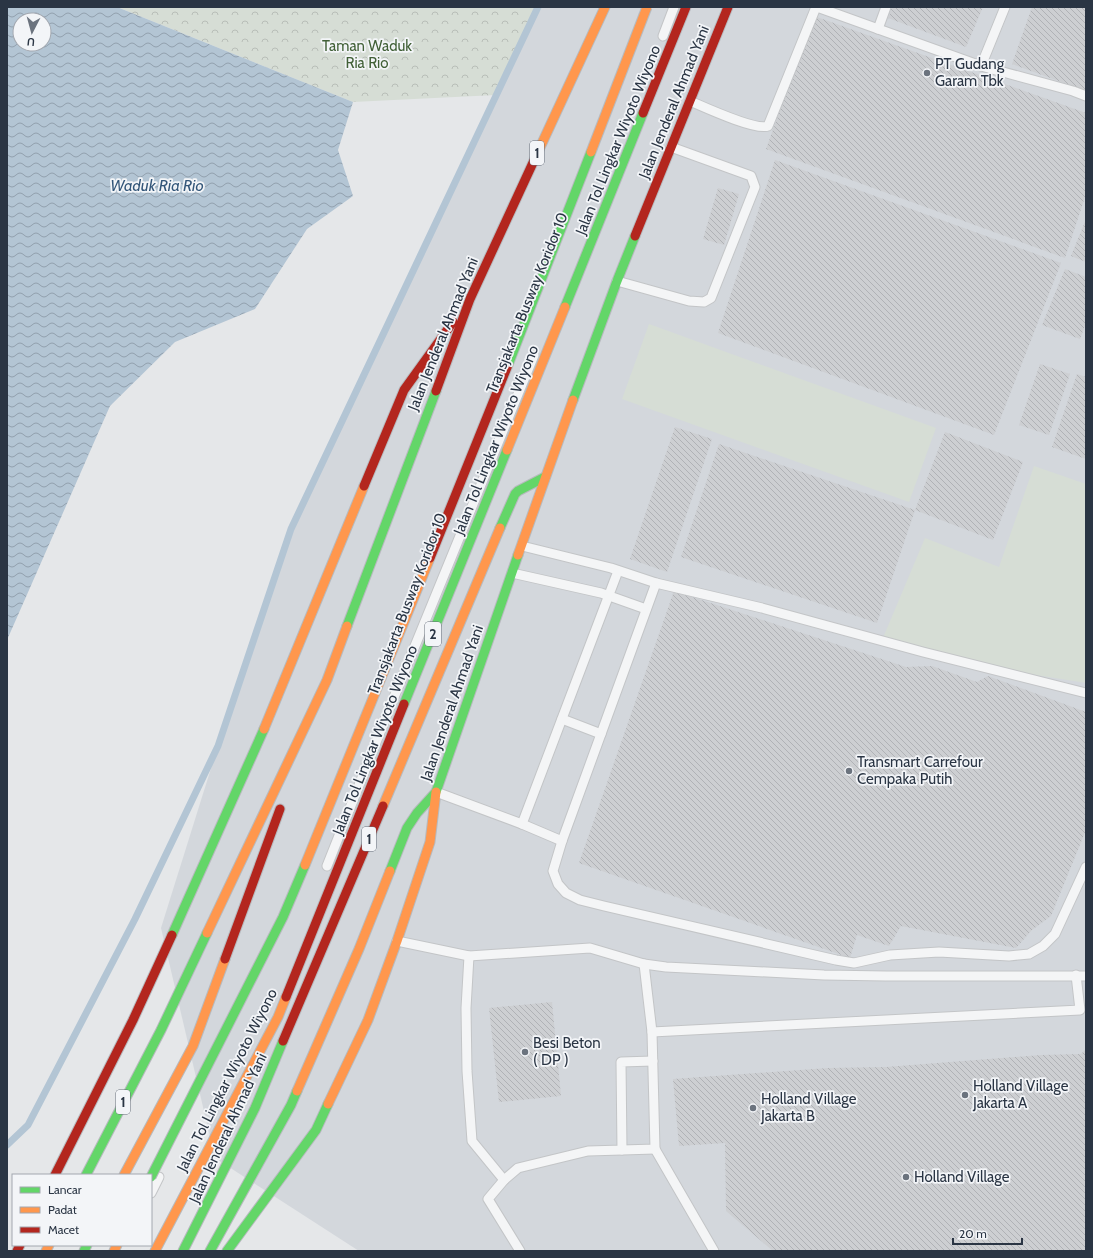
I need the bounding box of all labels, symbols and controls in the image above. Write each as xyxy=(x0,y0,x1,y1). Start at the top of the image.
north arrow xyxy=(12,12,52,52)
street label: Jalan Jenderal Ahmad Yani xyxy=(635,23,713,182)
text: U xyxy=(26,35,36,49)
park label: Taman Waduk Ria Rio xyxy=(322,37,412,72)
street label: Jalan Tol Lingkar Wiyoto Wiyono xyxy=(571,43,664,238)
place label: PT Gudang Garam Tbk xyxy=(935,55,1005,90)
marker: PT Gudang Garam Tbk xyxy=(922,68,932,78)
road number: 1 xyxy=(530,141,544,165)
water label: Waduk Ria Rio xyxy=(110,176,204,195)
street label: Transjakarta Busway Koridor 10 xyxy=(482,210,572,396)
street label: Jalan Jenderal Ahmad Yani xyxy=(404,255,482,414)
street label: Jalan Tol Lingkar Wiyoto Wiyono xyxy=(449,343,542,538)
street label: Transjakarta Busway Koridor 10 xyxy=(364,510,450,698)
road number: 2 xyxy=(425,622,441,646)
street label: Jalan Jenderal Ahmad Yani xyxy=(417,623,487,784)
street label: Jalan Tol Lingkar Wiyoto Wiyono xyxy=(328,643,421,838)
place label: Transmart Carrefour Cempaka Putih xyxy=(857,753,983,788)
marker: Transmart Carrefour Cempaka Putih xyxy=(844,766,854,776)
road number: 1 xyxy=(362,827,376,851)
street label: Jalan Tol Lingkar Wiyoto Wiyono xyxy=(172,985,281,1175)
place label: Besi Beton ( DP ) xyxy=(533,1034,601,1069)
marker: Besi Beton ( DP ) xyxy=(520,1047,530,1057)
street label: Jalan Jenderal Ahmad Yani xyxy=(185,1050,271,1207)
place label: Holland Village Jakarta A xyxy=(972,1077,1069,1112)
road number: 1 xyxy=(116,1090,130,1114)
place label: Holland Village Jakarta B xyxy=(760,1090,857,1125)
marker: Holland Village Jakarta A xyxy=(960,1090,970,1100)
marker: Holland Village Jakarta B xyxy=(748,1103,758,1113)
place label: Holland Village xyxy=(914,1168,1010,1186)
marker: Holland Village xyxy=(901,1172,911,1182)
legend xyxy=(12,1174,152,1246)
text: Lancar xyxy=(48,1182,82,1197)
text: Padat xyxy=(48,1202,77,1217)
scale bar xyxy=(953,1220,1022,1246)
text: Macet xyxy=(48,1222,79,1237)
text: 20 m xyxy=(959,1226,987,1241)

